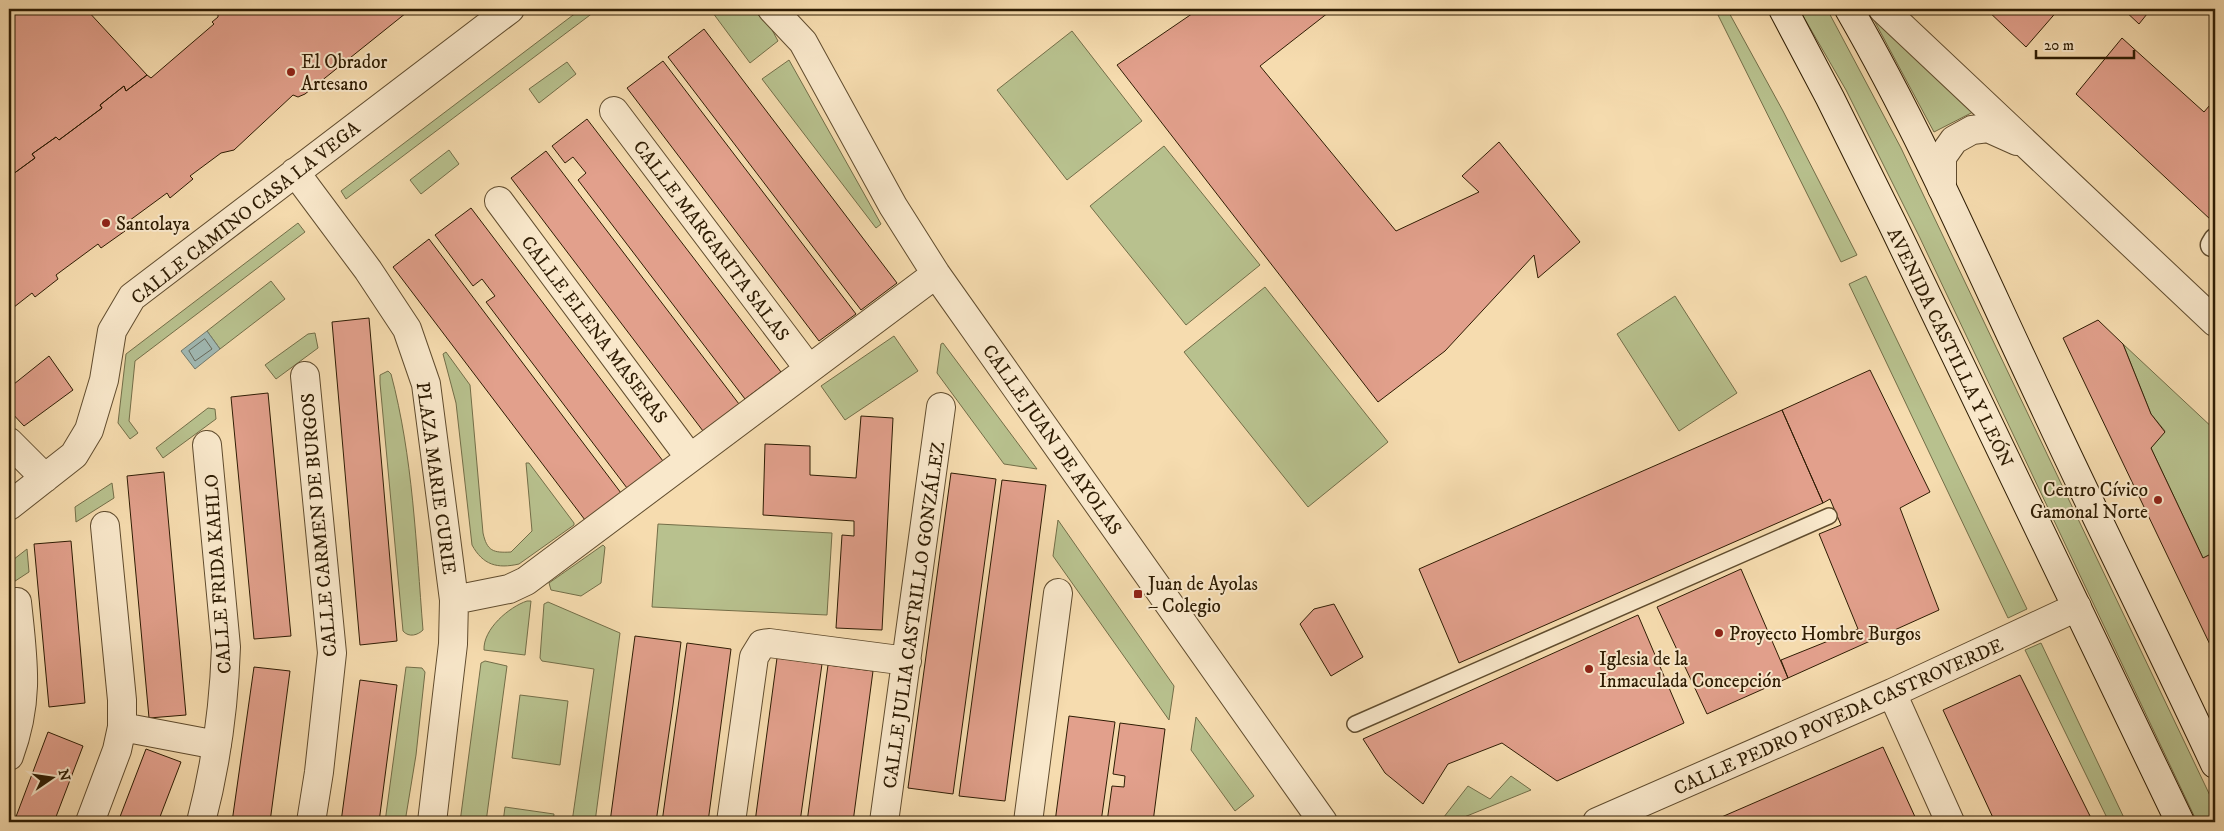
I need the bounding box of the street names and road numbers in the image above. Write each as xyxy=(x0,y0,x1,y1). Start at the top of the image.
street label: CALLE CAMINO CASA LA VEGA xyxy=(127,116,366,310)
street label: CALLE MARGARITA SALAS xyxy=(628,136,794,346)
street label: AVENIDA CASTILLA Y LEÓN xyxy=(1882,223,2020,471)
street label: CALLE ELENA MASERAS xyxy=(516,231,672,428)
street label: CALLE JUAN DE AYOLAS xyxy=(977,340,1126,540)
street label: PLAZA MARIE CURIE xyxy=(411,380,460,576)
street label: CALLE CARMEN DE BURGOS xyxy=(296,392,342,658)
street label: CALLE JULIA CASTRILLO GONZÁLEZ xyxy=(877,440,950,790)
street label: CALLE FRIDA KAHLO xyxy=(200,473,237,675)
street label: CALLE PEDRO POVEDA CASTROVERDE xyxy=(1670,634,2007,801)

